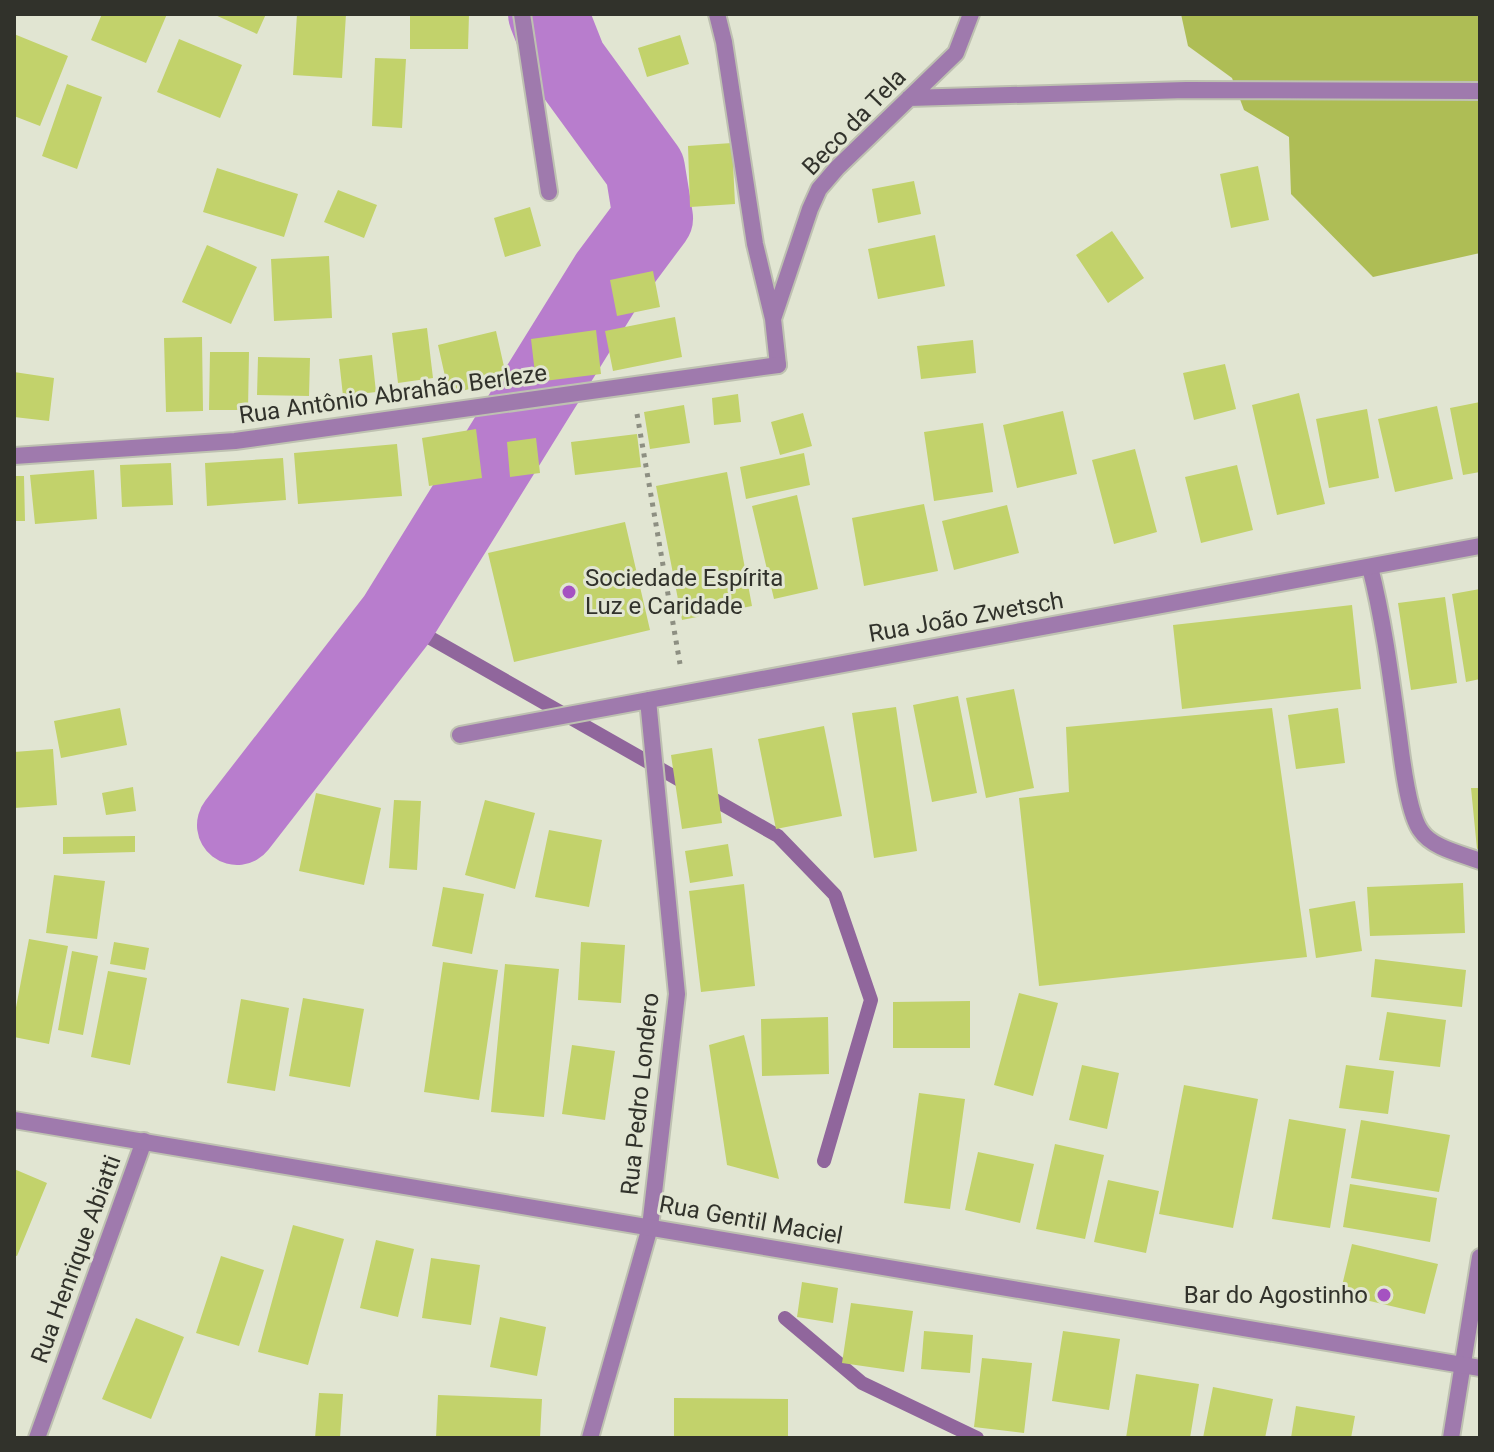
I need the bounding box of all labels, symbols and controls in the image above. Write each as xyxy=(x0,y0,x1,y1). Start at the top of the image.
street label: Beco da Tela xyxy=(796,63,912,181)
street label: Rua Antônio Abrahão Berleze xyxy=(237,359,549,429)
place label: Sociedade Espírita Luz e Caridade xyxy=(585,564,783,620)
marker: Sociedade Espírita Luz e Caridade xyxy=(560,583,578,601)
street label: Rua João Zwetsch xyxy=(866,586,1066,648)
street label: Rua Pedro Londero xyxy=(615,991,665,1197)
street label: Rua Henrique Abiatti xyxy=(25,1151,127,1367)
street label: Rua Gentil Maciel xyxy=(657,1190,845,1250)
place label: Bar do Agostinho xyxy=(1184,1281,1368,1309)
marker: Bar do Agostinho xyxy=(1375,1286,1393,1304)

